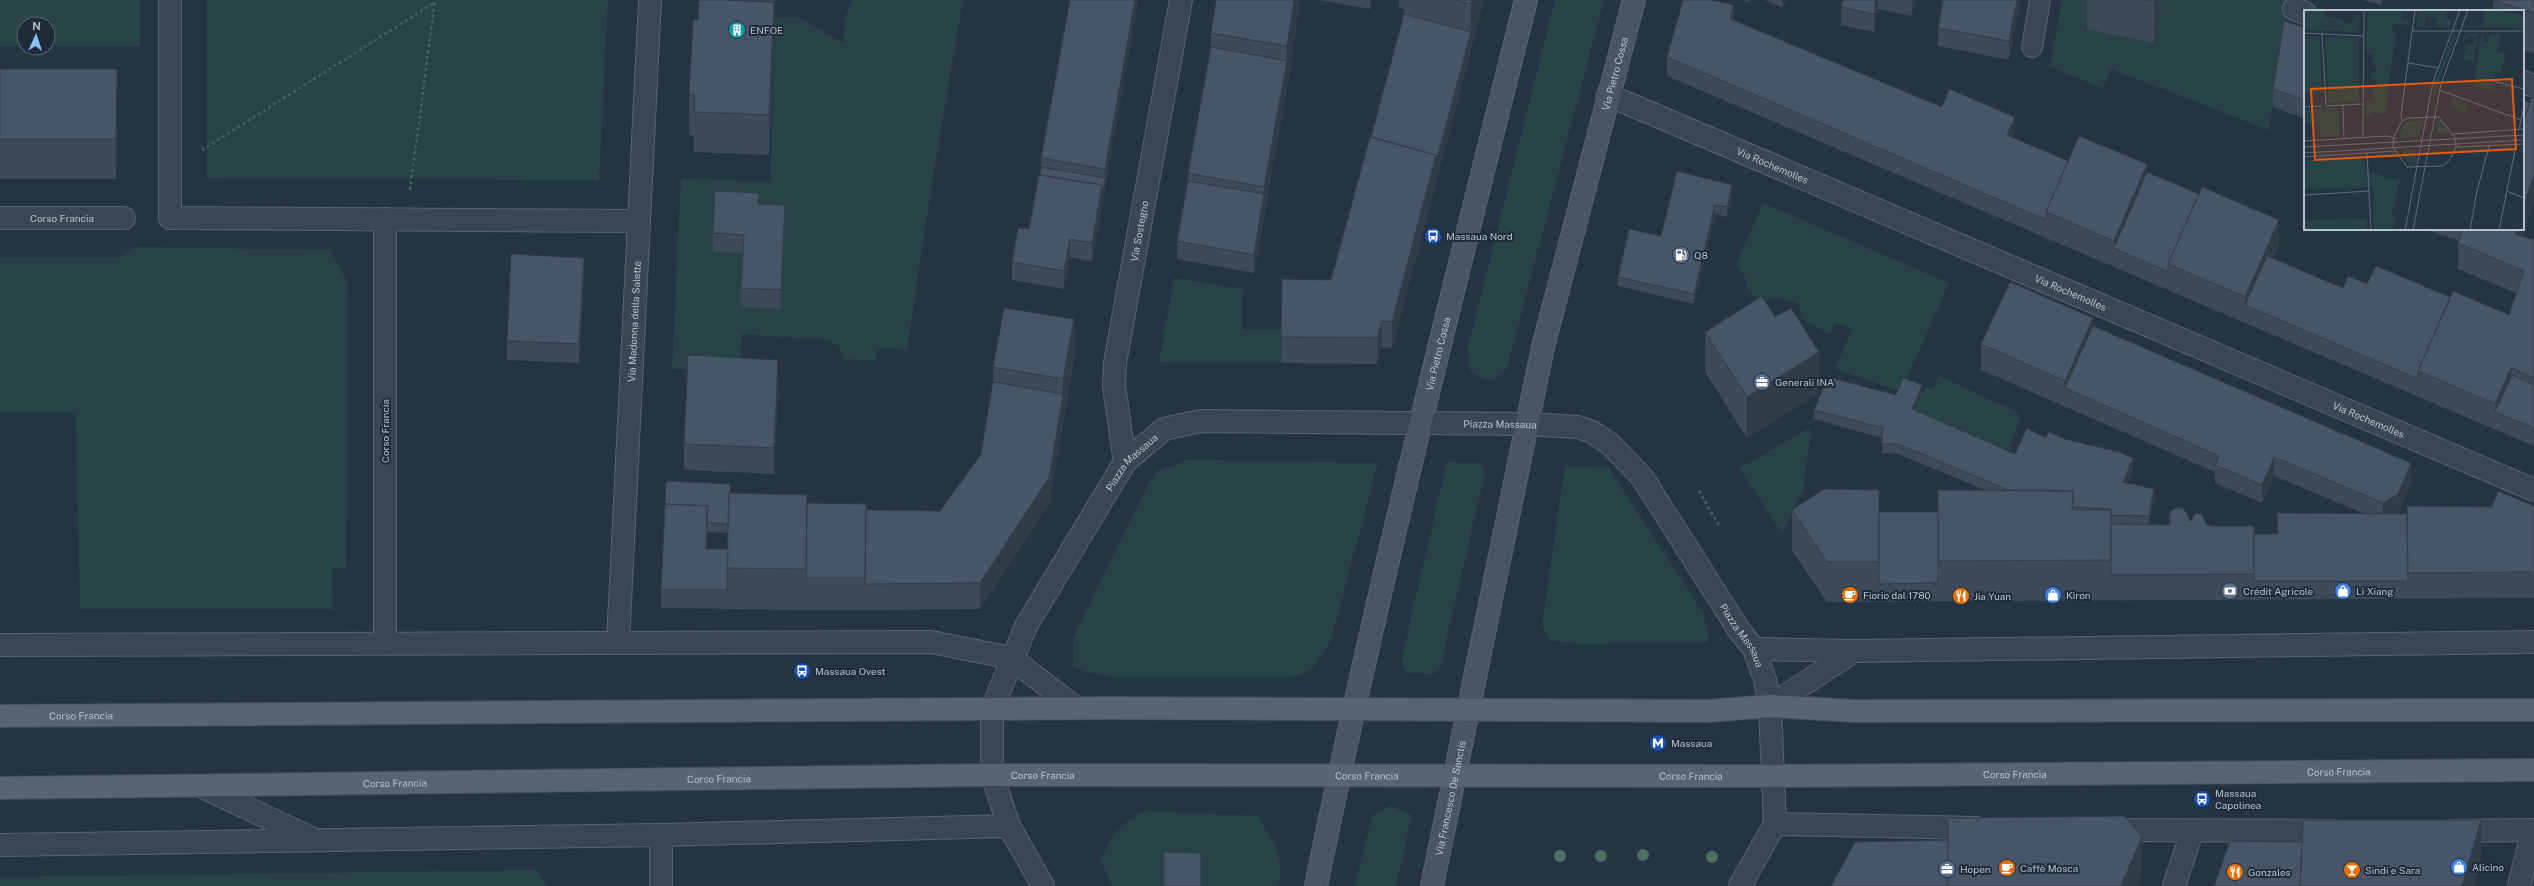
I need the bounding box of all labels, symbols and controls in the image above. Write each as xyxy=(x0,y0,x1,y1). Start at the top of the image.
inset map xyxy=(2304,10,2524,230)
north arrow xyxy=(16,16,56,56)
text: N xyxy=(32,20,41,32)
building icon: ENFOE xyxy=(727,20,747,40)
place label: ENFOE xyxy=(750,24,783,36)
street label: Via Pietro Cossa xyxy=(1599,36,1630,112)
street label: Via Rochemolles xyxy=(1735,145,1810,186)
street label: Via Sostegno xyxy=(1128,199,1150,262)
street label: Corso Francia xyxy=(30,212,94,224)
bus stop icon: Massaua Nord xyxy=(1423,226,1443,246)
place label: Massaua Nord xyxy=(1446,230,1513,242)
fuel station icon: Q8 xyxy=(1671,245,1691,265)
place label: Q8 xyxy=(1694,249,1708,261)
street label: Via Madonna della Salette xyxy=(625,260,643,382)
street label: Via Rochemolles xyxy=(2033,272,2108,313)
street label: Via Pietro Cossa xyxy=(1423,316,1452,392)
office icon: Generali INA xyxy=(1752,372,1772,392)
place label: Generali INA xyxy=(1775,376,1834,388)
street label: Corso Francia xyxy=(379,399,391,463)
street label: Via Rochemolles xyxy=(2331,399,2406,440)
street label: Piazza Massaua xyxy=(1463,417,1537,431)
street label: Piazza Massaua xyxy=(1103,431,1160,493)
bank icon: Crédit Agricole xyxy=(2220,581,2240,601)
shop icon: Li Xiang xyxy=(2333,581,2353,601)
cafe icon: Fiorio dal 1780 xyxy=(1840,585,1860,605)
shop icon: Kìron xyxy=(2043,585,2063,605)
place label: Crédit Agricole xyxy=(2243,585,2314,597)
place label: Li Xiang xyxy=(2356,585,2394,597)
restaurant icon: Jia Yuan xyxy=(1951,586,1971,606)
place label: Fiorio dal 1780 xyxy=(1863,589,1931,601)
place label: Kìron xyxy=(2066,589,2091,601)
place label: Jia Yuan xyxy=(1974,590,2011,602)
street label: Piazza Massaua xyxy=(1718,601,1766,669)
bus stop icon: Massaua Ovest xyxy=(792,661,812,681)
place label: Massaua Ovest xyxy=(815,665,886,677)
street label: Corso Francia xyxy=(49,709,113,722)
metro station icon: Massaua xyxy=(1648,733,1668,753)
place label: Massaua xyxy=(1671,737,1712,749)
street label: Via Francesco De Sanctis xyxy=(1432,739,1468,857)
street label: Corso Francia xyxy=(2307,765,2371,778)
street label: Corso Francia xyxy=(1983,768,2047,780)
street label: Corso Francia xyxy=(1011,769,1075,781)
street label: Corso Francia xyxy=(1335,769,1399,782)
street label: Corso Francia xyxy=(1659,770,1723,782)
street label: Corso Francia xyxy=(687,772,751,785)
street label: Corso Francia xyxy=(363,776,427,789)
place label: Massaua Capolinea xyxy=(2215,787,2261,811)
bus stop icon: Massaua Capolinea xyxy=(2192,789,2212,809)
shop icon: Alicino xyxy=(2449,857,2469,877)
cafe icon: Caffè Mosca xyxy=(1997,858,2017,878)
office icon: Hopen xyxy=(1937,859,1957,879)
bar icon: Sindi e Sara xyxy=(2342,860,2362,880)
place label: Alicino xyxy=(2472,861,2504,873)
place label: Caffè Mosca xyxy=(2020,862,2078,874)
restaurant icon: Gonzales xyxy=(2225,862,2245,882)
place label: Hopen xyxy=(1960,863,1991,875)
place label: Sindi e Sara xyxy=(2365,864,2420,876)
place label: Gonzales xyxy=(2248,866,2291,878)

